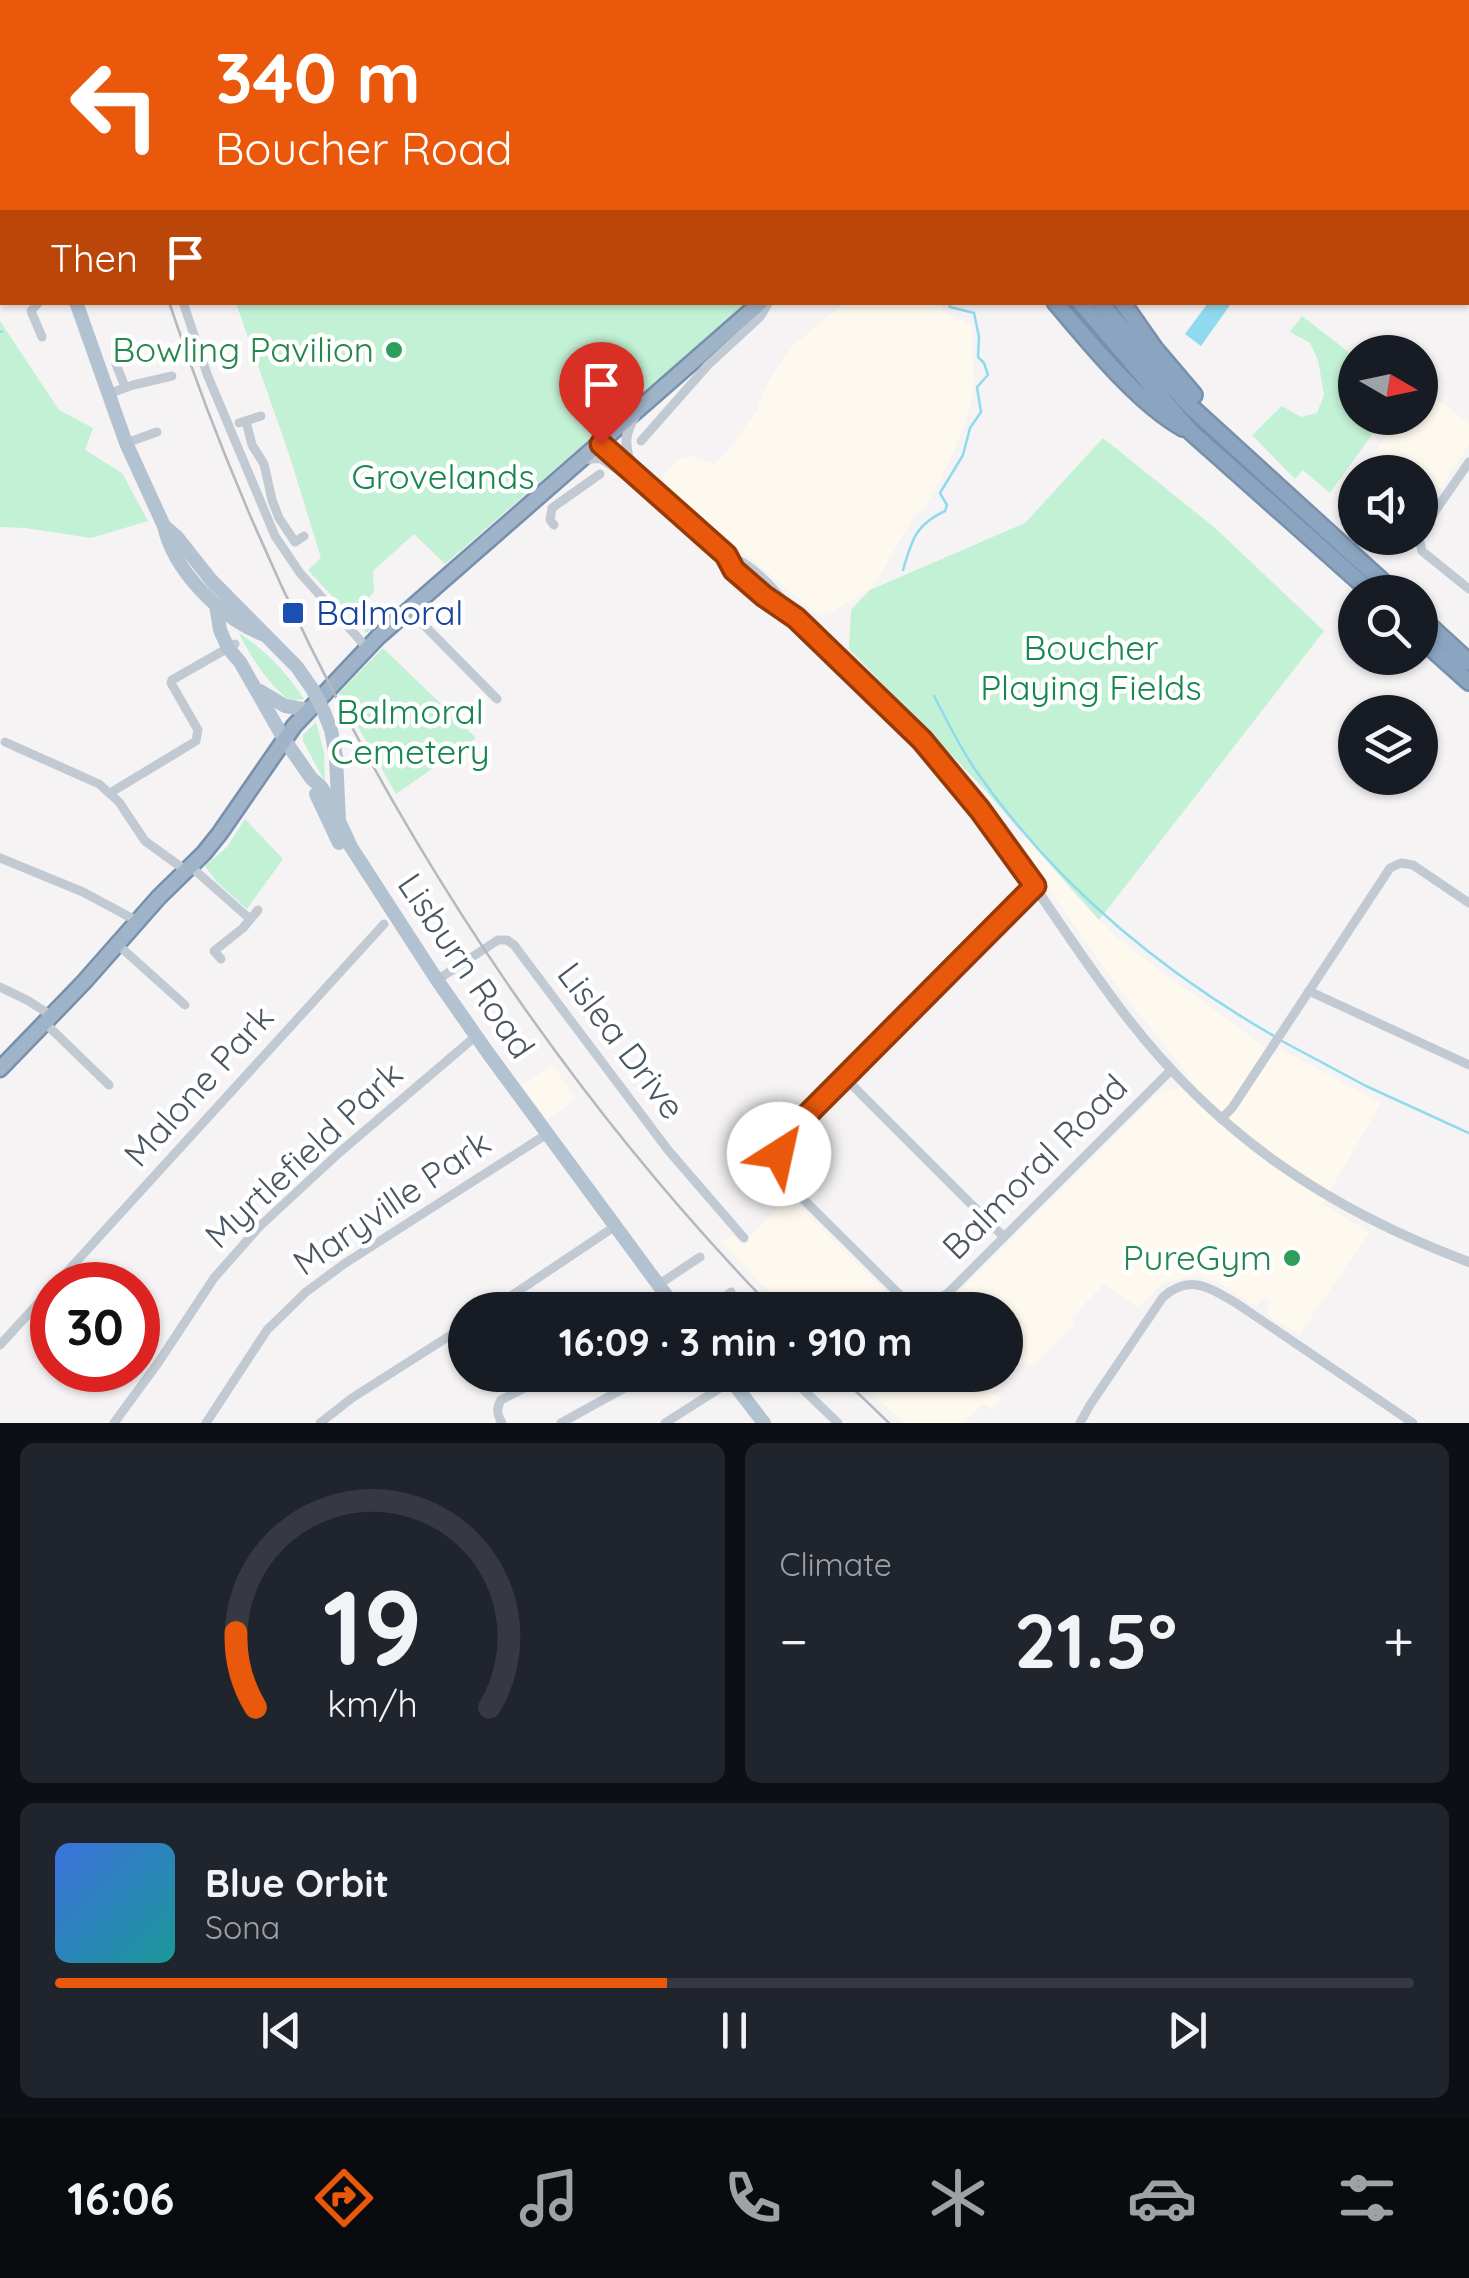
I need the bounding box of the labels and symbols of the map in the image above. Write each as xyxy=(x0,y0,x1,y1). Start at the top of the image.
place label: Bowling Pavilion xyxy=(112,327,374,371)
north arrow xyxy=(1338,335,1438,435)
marker: Bowling Pavilion xyxy=(383,339,405,361)
pin xyxy=(559,342,644,445)
park label: Grovelands xyxy=(351,454,535,498)
place label: Balmoral xyxy=(316,590,463,634)
marker: Balmoral xyxy=(280,600,306,626)
park label: Boucher Playing Fields xyxy=(980,625,1202,709)
park label: Balmoral Cemetery xyxy=(330,689,490,773)
street label: Lisburn Road xyxy=(389,865,545,1066)
street label: Lislea Drive xyxy=(549,953,695,1128)
street label: Malone Park xyxy=(114,995,282,1175)
street label: Myrtlefield Park xyxy=(195,1052,411,1257)
street label: Balmoral Road xyxy=(933,1065,1136,1268)
position arrow xyxy=(727,1102,831,1206)
street label: Maryville Park xyxy=(284,1120,499,1284)
place label: PureGym xyxy=(1123,1235,1272,1279)
marker: PureGym xyxy=(1281,1247,1303,1269)
speed limit sign: 30 xyxy=(30,1262,160,1392)

